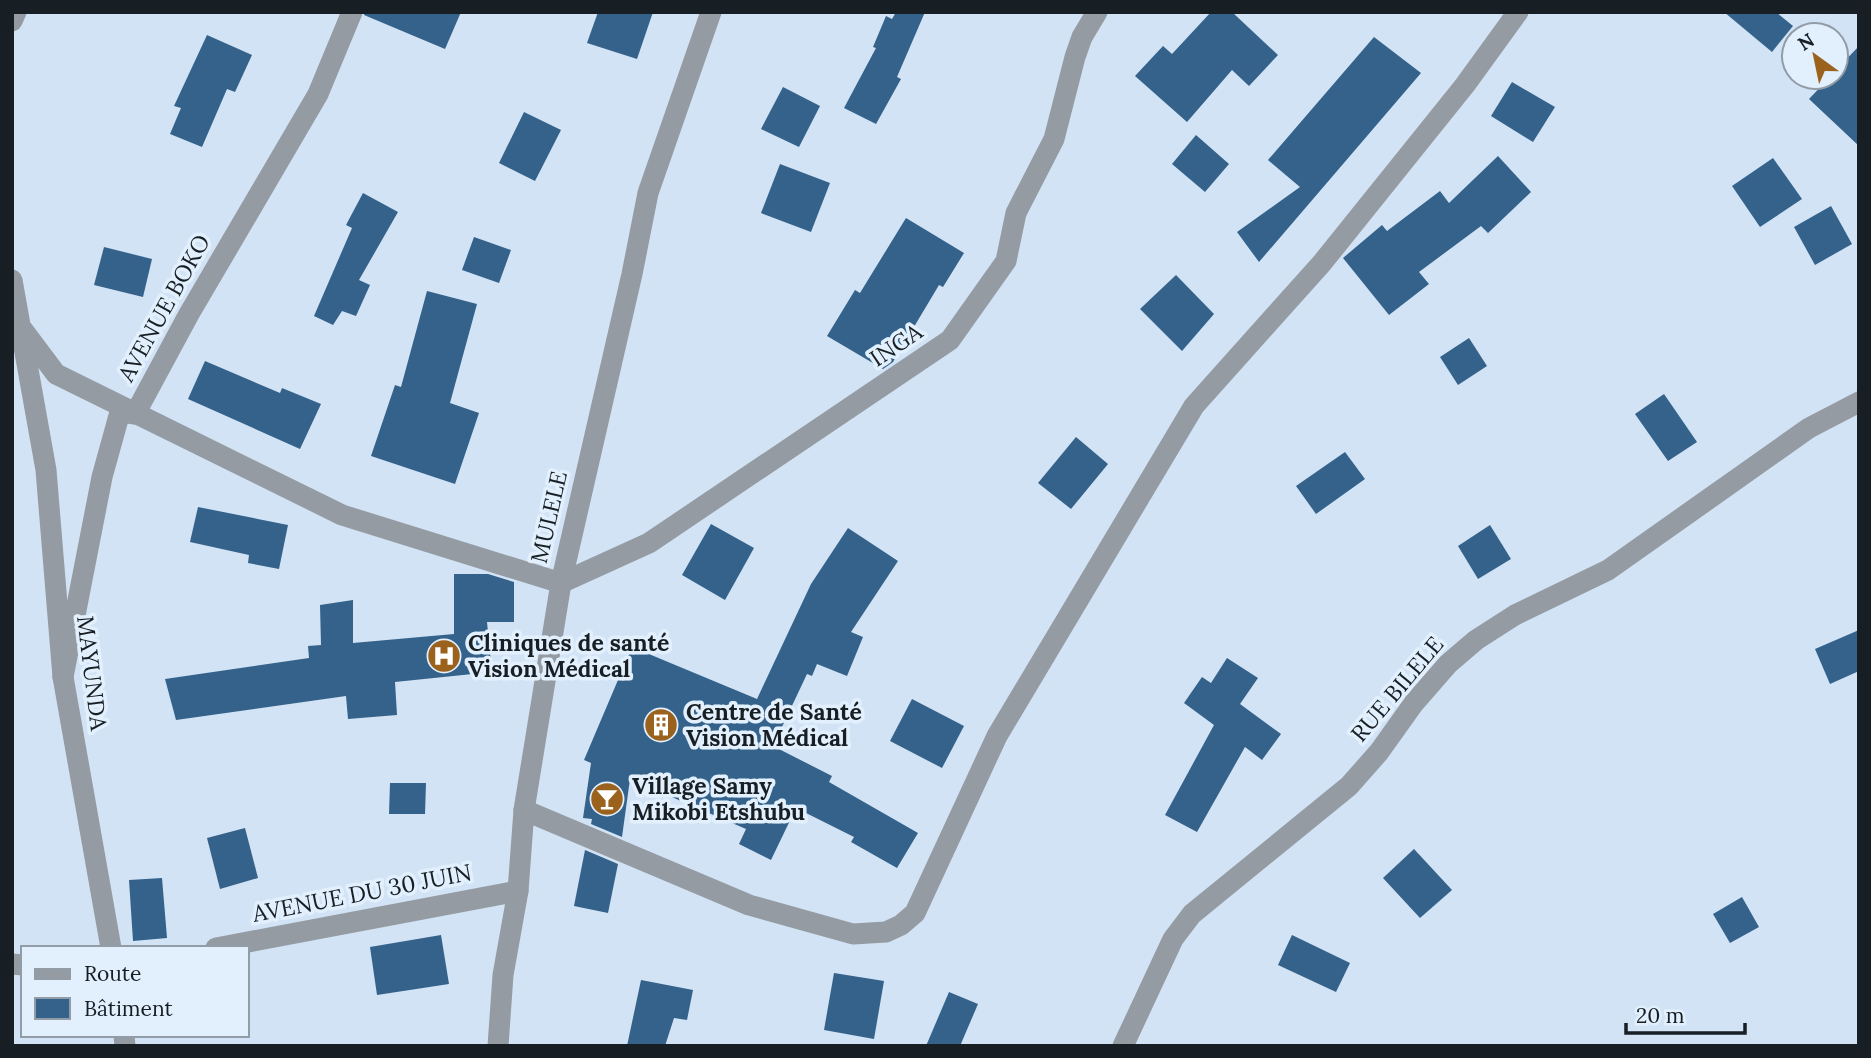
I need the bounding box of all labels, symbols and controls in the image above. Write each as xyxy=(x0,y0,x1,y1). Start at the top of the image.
north arrow xyxy=(1780,21,1850,91)
text: N xyxy=(1793,28,1819,56)
street label: AVENUE BOKO xyxy=(111,229,216,387)
street label: INGA xyxy=(864,316,928,373)
street label: MULELE xyxy=(524,468,573,566)
street label: MAYUNDA xyxy=(71,614,114,733)
place label: Cliniques de santé Vision Médical xyxy=(468,628,669,683)
street label: RUE BILELE xyxy=(1344,630,1449,747)
hospital icon: Cliniques de santé Vision Médical xyxy=(425,637,463,675)
place label: Centre de Santé Vision Médical xyxy=(686,697,862,752)
building icon: Centre de Santé Vision Médical xyxy=(642,706,680,744)
place label: Village Samy Mikobi Etshubu xyxy=(632,771,805,826)
bar icon: Village Samy Mikobi Etshubu xyxy=(588,780,626,818)
street label: AVENUE DU 30 JUIN xyxy=(249,857,474,928)
legend xyxy=(21,946,248,1037)
text: Route xyxy=(84,960,141,987)
scale bar xyxy=(1626,992,1745,1036)
text: Bâtiment xyxy=(84,995,173,1022)
text: 20 m xyxy=(1636,1002,1685,1029)

